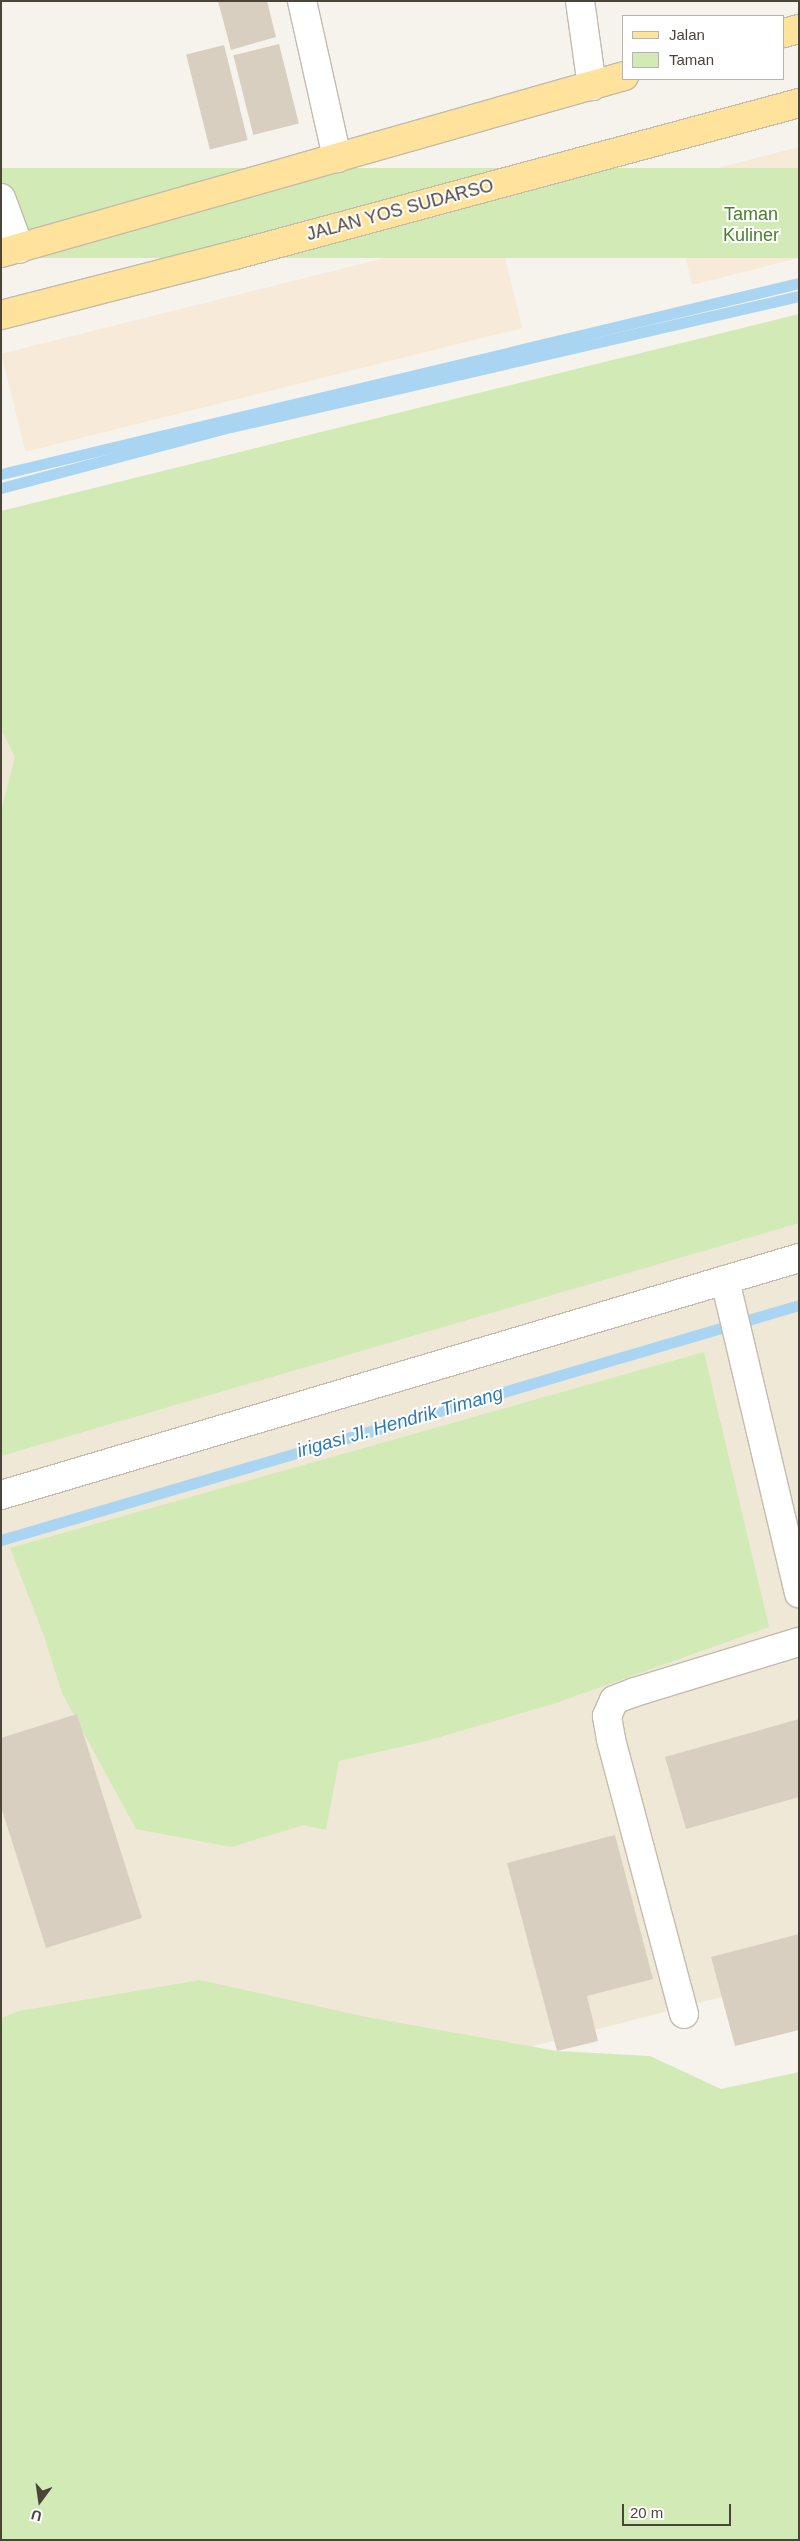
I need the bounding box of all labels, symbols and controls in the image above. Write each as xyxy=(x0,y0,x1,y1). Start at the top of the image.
legend xyxy=(622,15,785,80)
text: Jalan xyxy=(669,26,705,43)
text: Taman xyxy=(669,51,714,68)
street label: JALAN YOS SUDARSO xyxy=(304,175,496,245)
park label: Taman Kuliner xyxy=(723,204,779,246)
water label: irigasi Jl. Hendrik Timang xyxy=(294,1382,506,1462)
north arrow xyxy=(15,2476,65,2526)
scale bar xyxy=(625,2494,734,2526)
text: 20 m xyxy=(630,2504,663,2521)
text: U xyxy=(30,2507,43,2525)

